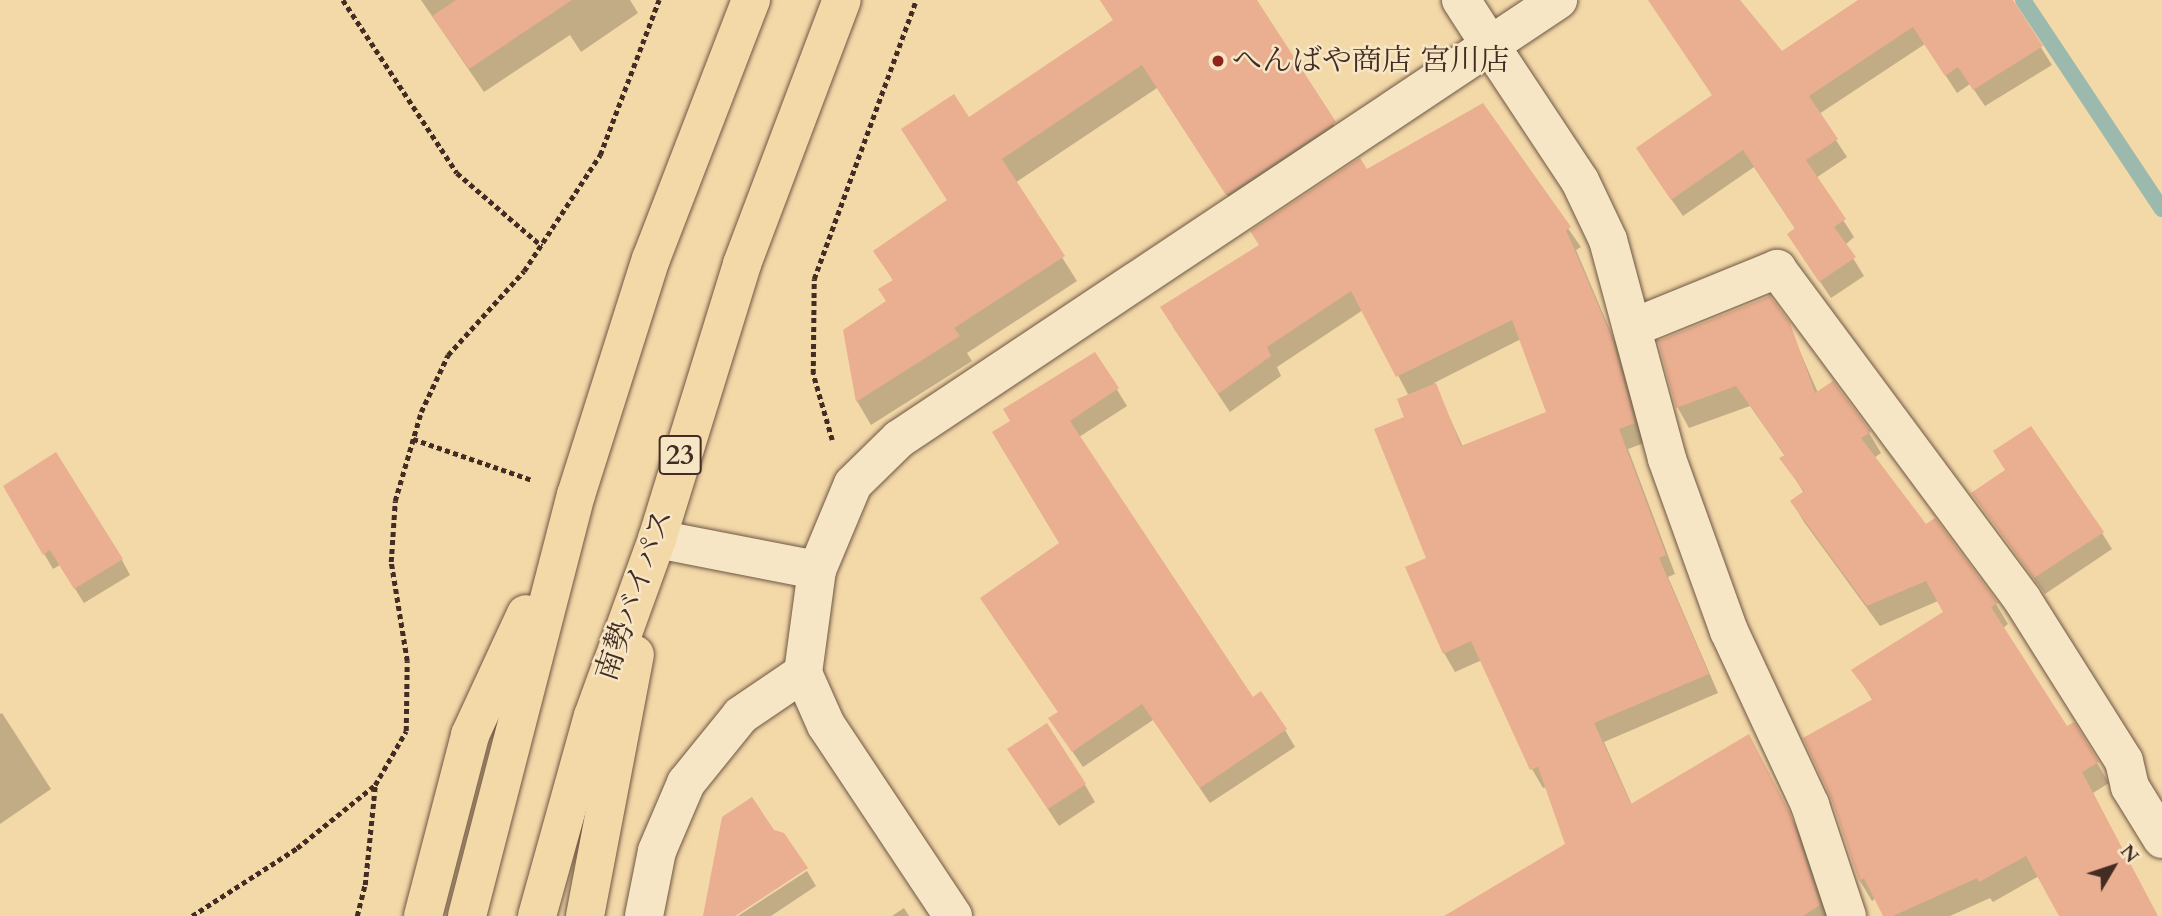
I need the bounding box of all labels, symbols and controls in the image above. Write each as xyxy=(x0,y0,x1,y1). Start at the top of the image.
place label: へんばや商店 宮川店 xyxy=(1232,43,1510,79)
marker: へんばや商店 宮川店 xyxy=(1210,53,1226,69)
road number: 23 xyxy=(657,430,703,480)
street label: 南勢バイパス xyxy=(589,504,681,686)
north arrow xyxy=(2078,832,2148,902)
text: N xyxy=(2114,839,2145,868)

